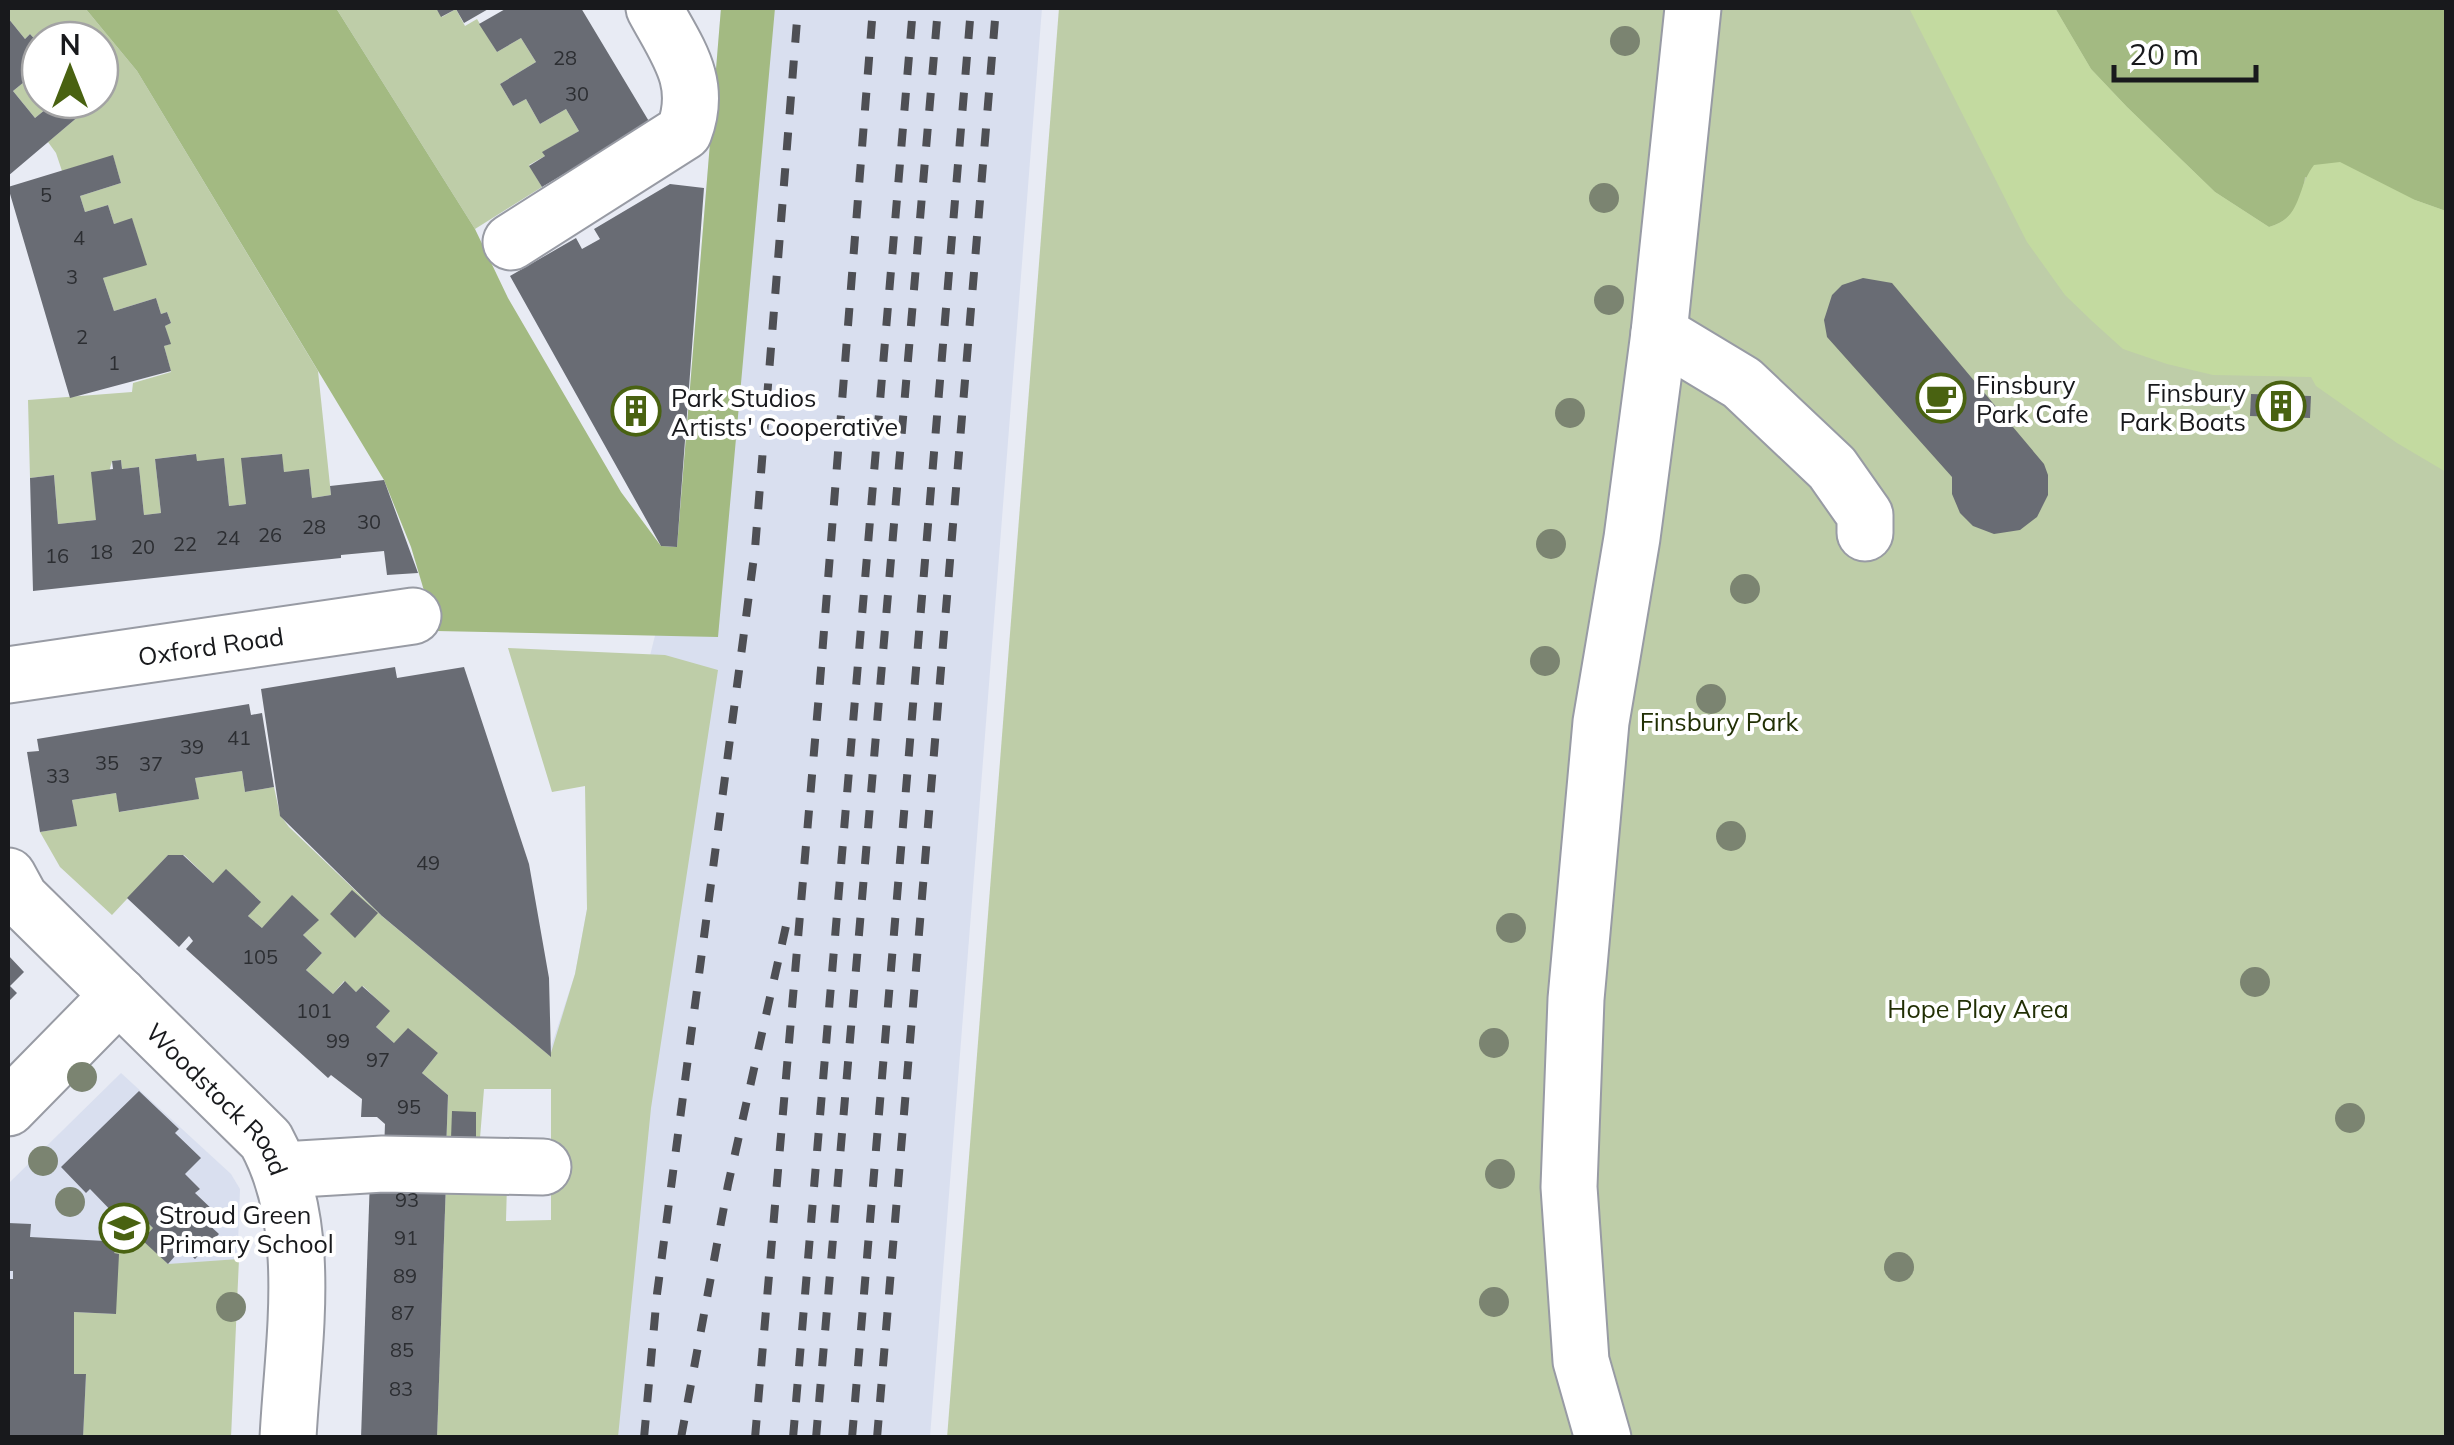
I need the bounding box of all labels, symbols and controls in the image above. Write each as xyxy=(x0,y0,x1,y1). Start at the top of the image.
north arrow xyxy=(20,20,120,120)
scale bar xyxy=(2114,20,2256,82)
text: N xyxy=(59,27,81,62)
text: 20 m xyxy=(2129,35,2199,73)
house number: 28 xyxy=(553,45,577,70)
house number: 30 xyxy=(565,81,589,106)
house number: 5 xyxy=(40,182,52,207)
house number: 4 xyxy=(73,225,85,250)
house number: 3 xyxy=(66,264,78,289)
house number: 2 xyxy=(76,324,88,349)
house number: 1 xyxy=(108,350,120,375)
place label: Finsbury Park Cafe xyxy=(1976,369,2089,429)
cafe icon: Finsbury Park Cafe xyxy=(1915,372,1967,424)
place label: Finsbury Park Boats xyxy=(2119,377,2246,437)
building icon: Finsbury Park Boats xyxy=(2255,380,2307,432)
place label: Park Studios Artists' Cooperative xyxy=(671,382,898,442)
building icon: Park Studios Artists' Cooperative xyxy=(610,385,662,437)
house number: 30 xyxy=(357,509,381,534)
house number: 28 xyxy=(302,514,326,539)
house number: 26 xyxy=(258,522,282,547)
house number: 24 xyxy=(216,525,240,550)
house number: 22 xyxy=(173,531,197,556)
house number: 20 xyxy=(131,534,155,559)
house number: 18 xyxy=(89,539,113,564)
house number: 16 xyxy=(45,543,69,568)
street label: Oxford Road xyxy=(136,620,286,671)
park label: Finsbury Park xyxy=(1640,706,1799,737)
house number: 41 xyxy=(227,725,251,750)
house number: 39 xyxy=(180,734,204,759)
house number: 35 xyxy=(95,750,119,775)
house number: 37 xyxy=(139,751,163,776)
house number: 33 xyxy=(46,763,70,788)
house number: 49 xyxy=(416,850,440,875)
house number: 105 xyxy=(242,944,278,969)
park label: Hope Play Area xyxy=(1887,993,2069,1024)
house number: 101 xyxy=(296,998,332,1023)
street label: Woodstock Road xyxy=(140,1016,295,1179)
house number: 99 xyxy=(326,1028,350,1053)
house number: 97 xyxy=(366,1047,390,1072)
house number: 95 xyxy=(397,1094,421,1119)
house number: 93 xyxy=(395,1187,419,1212)
place label: Stroud Green Primary School xyxy=(159,1199,334,1259)
school or university icon: Stroud Green Primary School xyxy=(98,1202,150,1254)
house number: 91 xyxy=(394,1225,418,1250)
house number: 89 xyxy=(393,1263,417,1288)
house number: 87 xyxy=(391,1300,415,1325)
house number: 85 xyxy=(390,1337,414,1362)
house number: 83 xyxy=(389,1376,413,1401)

